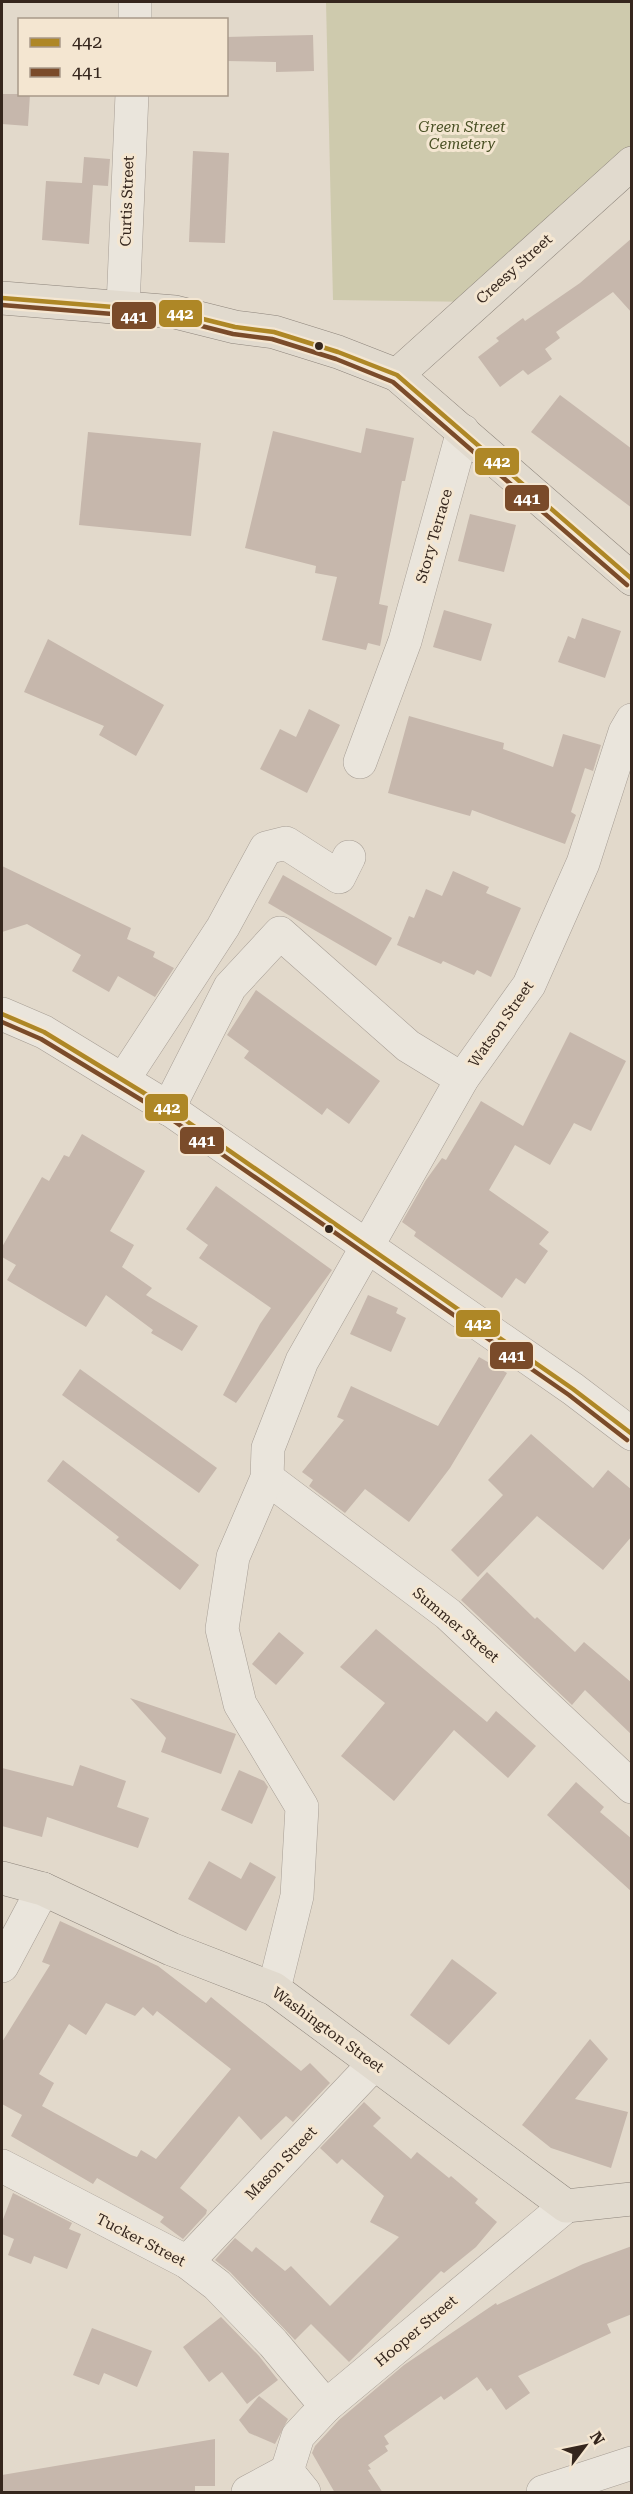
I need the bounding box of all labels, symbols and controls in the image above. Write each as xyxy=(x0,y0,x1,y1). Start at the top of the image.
legend xyxy=(18,18,228,96)
text: 442 xyxy=(72,31,102,52)
text: 441 xyxy=(72,61,102,82)
park label: Green Street Cemetery xyxy=(418,118,506,153)
street label: Curtis Street xyxy=(116,155,138,247)
street label: Creesy Street xyxy=(472,230,556,308)
line badge: 442 xyxy=(158,299,203,328)
line badge: 441 xyxy=(111,301,157,330)
text: 442 xyxy=(167,304,193,323)
text: 441 xyxy=(121,307,147,326)
unlabelled marker xyxy=(313,340,325,352)
line badge: 442 xyxy=(474,447,520,476)
text: 442 xyxy=(484,452,510,471)
line badge: 441 xyxy=(504,484,550,512)
street label: Story Terrace xyxy=(412,487,456,585)
text: 441 xyxy=(514,489,540,508)
street label: Watson Street xyxy=(465,977,538,1070)
line badge: 442 xyxy=(144,1093,189,1122)
text: 442 xyxy=(154,1098,180,1117)
line badge: 441 xyxy=(179,1126,225,1155)
text: 441 xyxy=(189,1131,215,1150)
unlabelled marker xyxy=(323,1223,335,1235)
line badge: 442 xyxy=(455,1309,501,1338)
text: 442 xyxy=(465,1314,491,1333)
line badge: 441 xyxy=(489,1341,534,1370)
text: 441 xyxy=(499,1346,525,1365)
street label: Summer Street xyxy=(409,1584,503,1667)
street label: Washington Street xyxy=(269,1983,388,2077)
street label: Mason Street xyxy=(242,2122,321,2203)
street label: Tucker Street xyxy=(93,2210,189,2270)
street label: Hooper Street xyxy=(371,2291,461,2371)
north arrow xyxy=(555,2416,615,2476)
text: N xyxy=(586,2428,609,2449)

